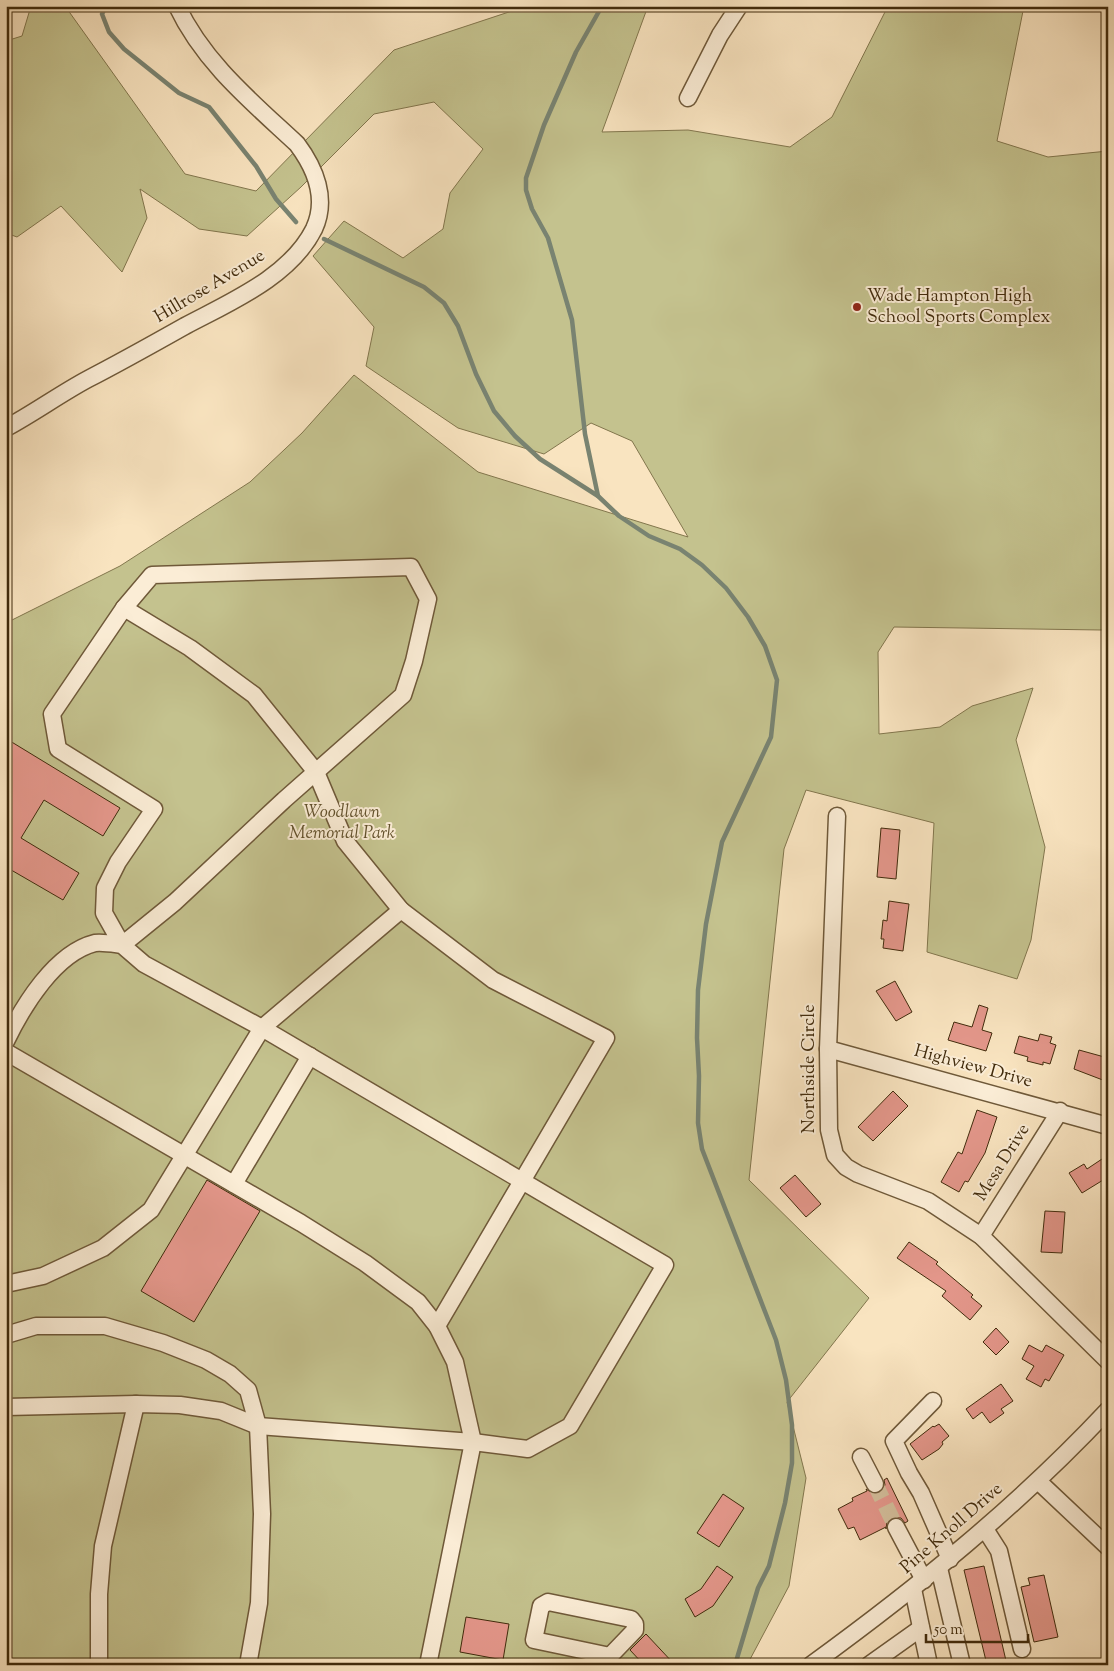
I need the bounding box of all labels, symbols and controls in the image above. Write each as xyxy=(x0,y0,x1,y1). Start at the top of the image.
street label: Hillrose Avenue xyxy=(150,244,270,330)
place label: Wade Hampton High School Sports Complex xyxy=(867,284,1051,331)
marker: Wade Hampton High School Sports Complex xyxy=(851,301,863,313)
park label: Woodlawn Memorial Park xyxy=(289,800,395,847)
street label: Northside Circle xyxy=(797,1004,823,1134)
street label: Highview Drive xyxy=(911,1039,1035,1095)
street label: Mesa Drive xyxy=(969,1119,1037,1207)
street label: Pine Knoll Drive xyxy=(895,1477,1009,1581)
scale bar xyxy=(926,1611,1029,1643)
text: 50 m xyxy=(933,1620,963,1641)

